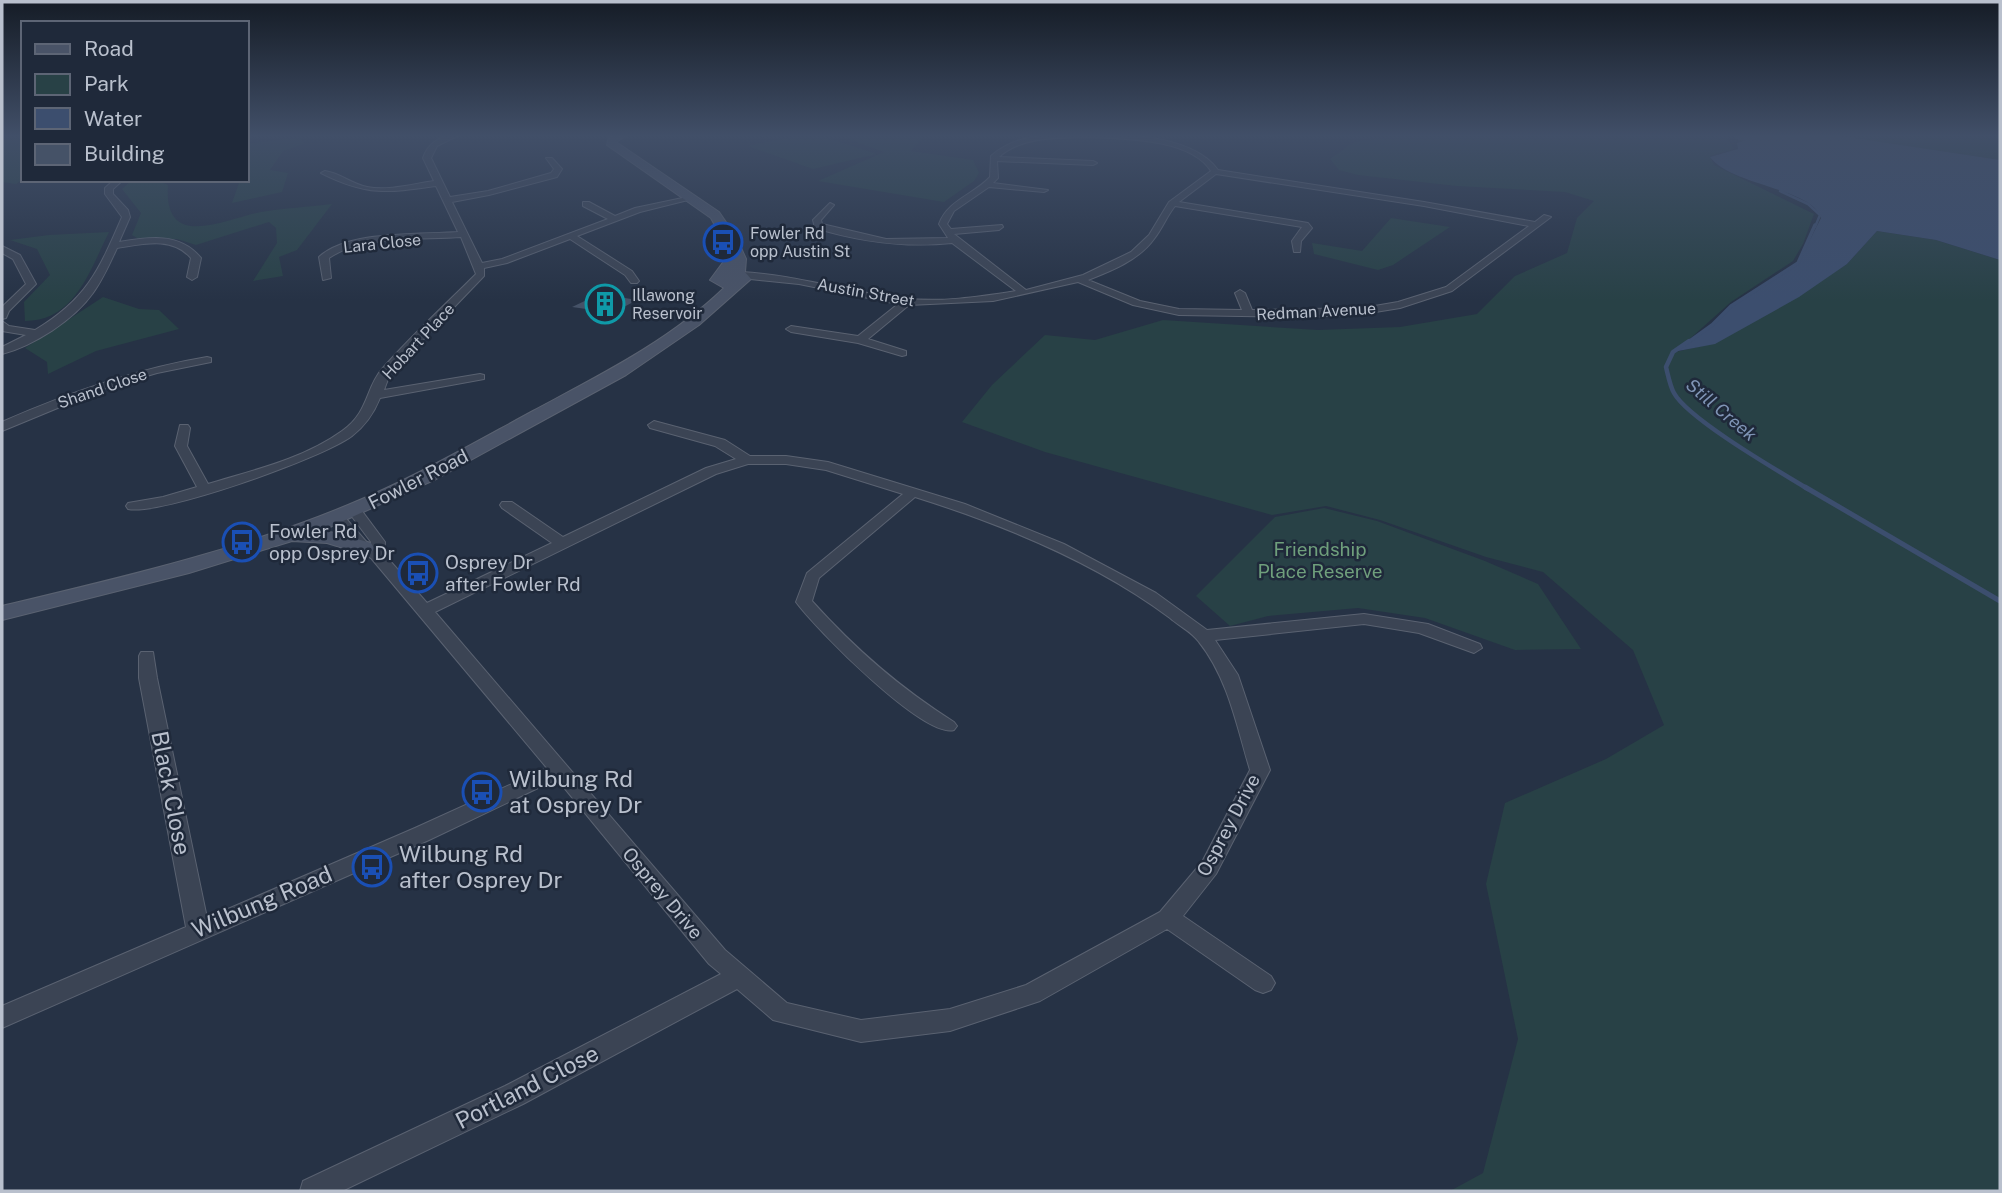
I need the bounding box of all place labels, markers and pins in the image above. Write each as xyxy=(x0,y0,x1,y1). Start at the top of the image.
bus stop icon: Fowler Rd opp Austin St xyxy=(702,221,744,263)
place label: Fowler Rd opp Austin St xyxy=(750,224,850,261)
building icon: Illawong Reservoir xyxy=(584,283,626,325)
place label: Illawong Reservoir xyxy=(632,286,702,323)
place label: Fowler Rd opp Osprey Dr xyxy=(269,520,395,564)
bus stop icon: Fowler Rd opp Osprey Dr xyxy=(221,521,263,563)
place label: Osprey Dr after Fowler Rd xyxy=(445,551,580,595)
bus stop icon: Osprey Dr after Fowler Rd xyxy=(397,552,439,594)
place label: Wilbung Rd at Osprey Dr xyxy=(509,765,642,818)
bus stop icon: Wilbung Rd at Osprey Dr xyxy=(461,771,503,813)
place label: Wilbung Rd after Osprey Dr xyxy=(399,840,563,893)
bus stop icon: Wilbung Rd after Osprey Dr xyxy=(351,846,393,888)

